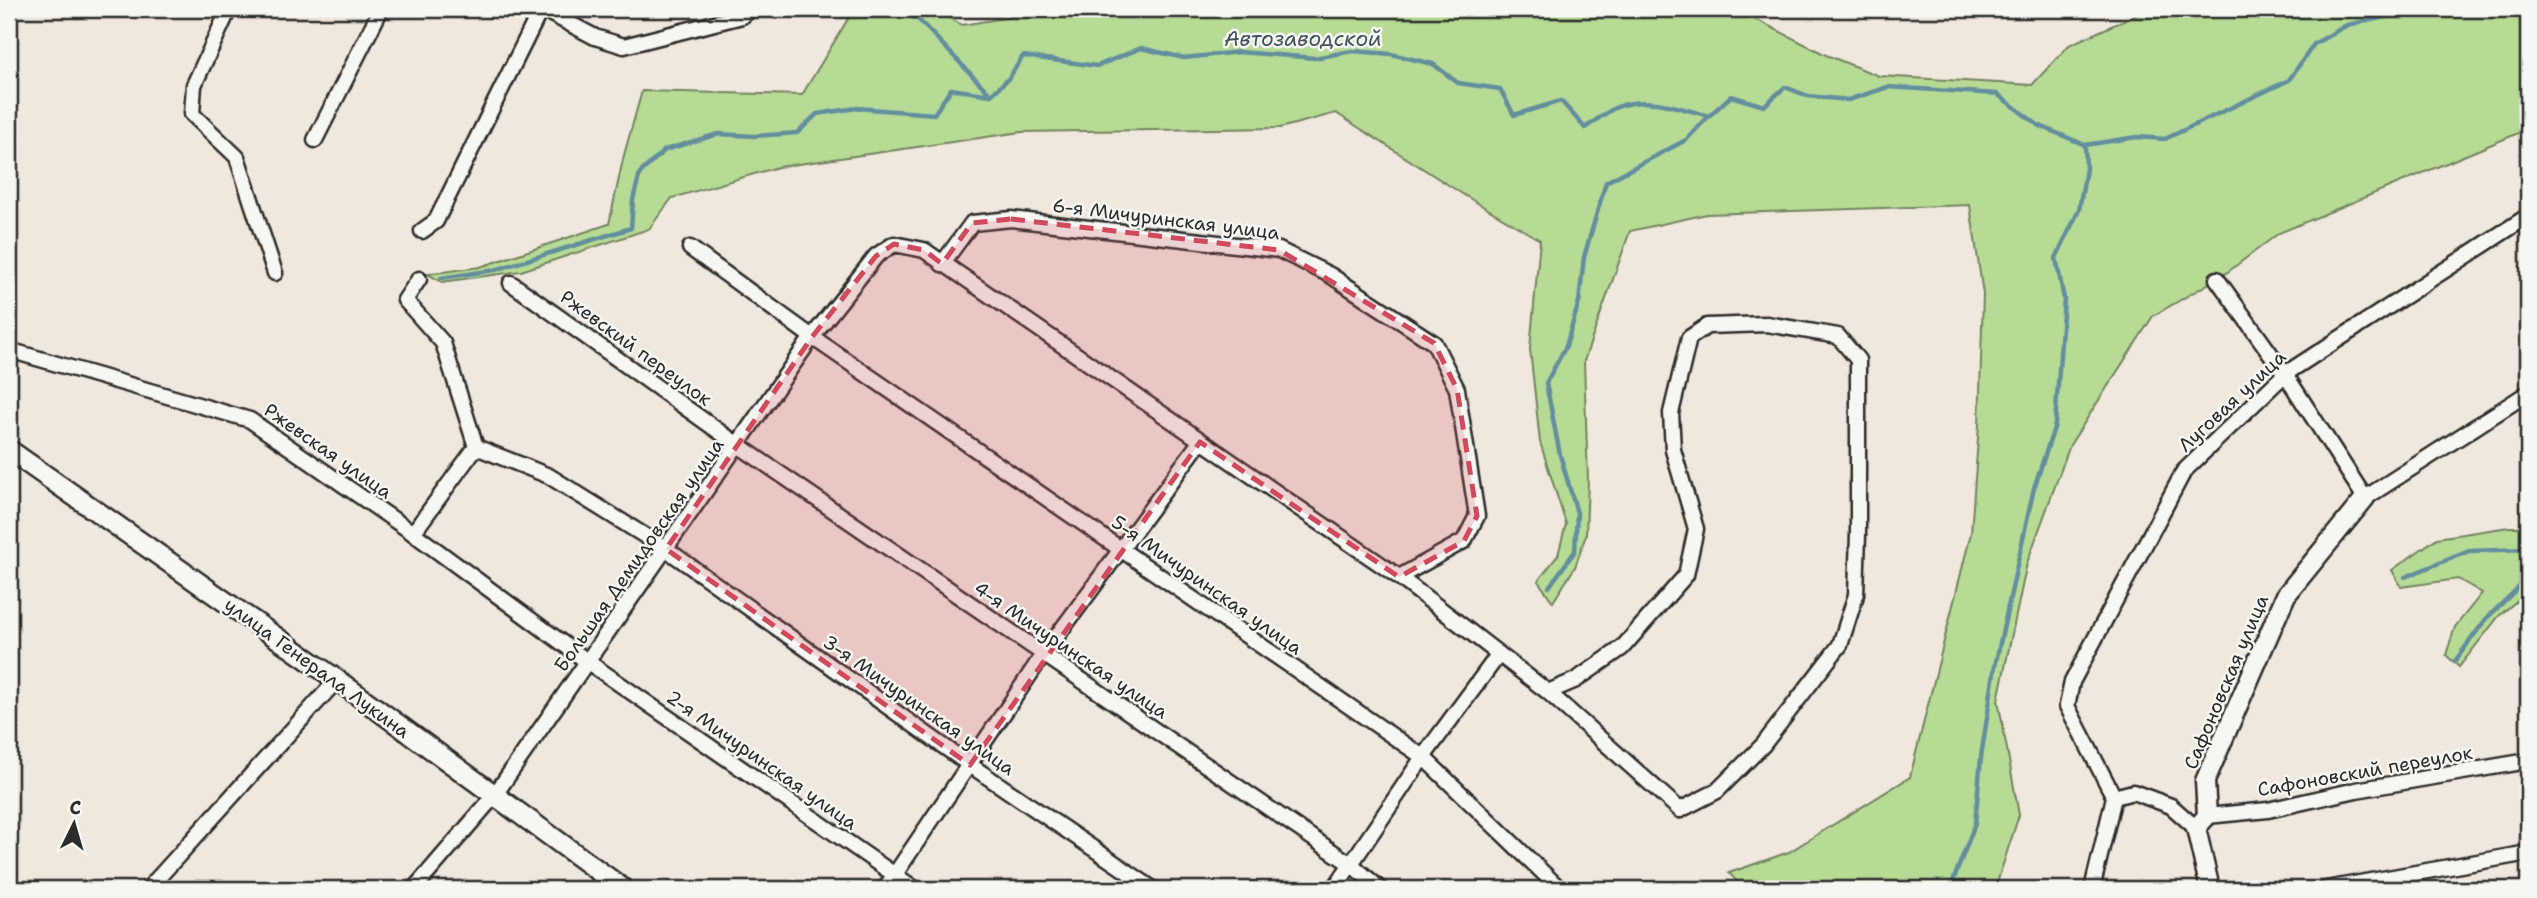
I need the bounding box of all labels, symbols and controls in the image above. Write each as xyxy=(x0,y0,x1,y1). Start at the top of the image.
water label: Автозаводской xyxy=(1224,25,1382,53)
street label: 6-я Мичуринская улица xyxy=(1051,193,1281,245)
street label: Ржевский переулок xyxy=(555,284,717,412)
street label: Луговая улица xyxy=(2173,345,2291,457)
street label: Ржевская улица xyxy=(259,397,397,505)
street label: Большая Демидовская улица xyxy=(549,433,730,677)
street label: 5-я Мичуринская улица xyxy=(1107,510,1307,661)
street label: 4-я Мичуринская улица xyxy=(969,576,1173,725)
street label: Сафоновская улица xyxy=(2178,591,2274,773)
street label: улица Генерала Лукина xyxy=(219,592,415,744)
street label: 3-я Мичуринская улица xyxy=(818,629,1020,781)
street label: 2-я Мичуринская улица xyxy=(662,684,863,836)
street label: Сафоновский переулок xyxy=(2255,740,2475,802)
north arrow xyxy=(38,790,108,860)
text: С xyxy=(69,795,82,821)

